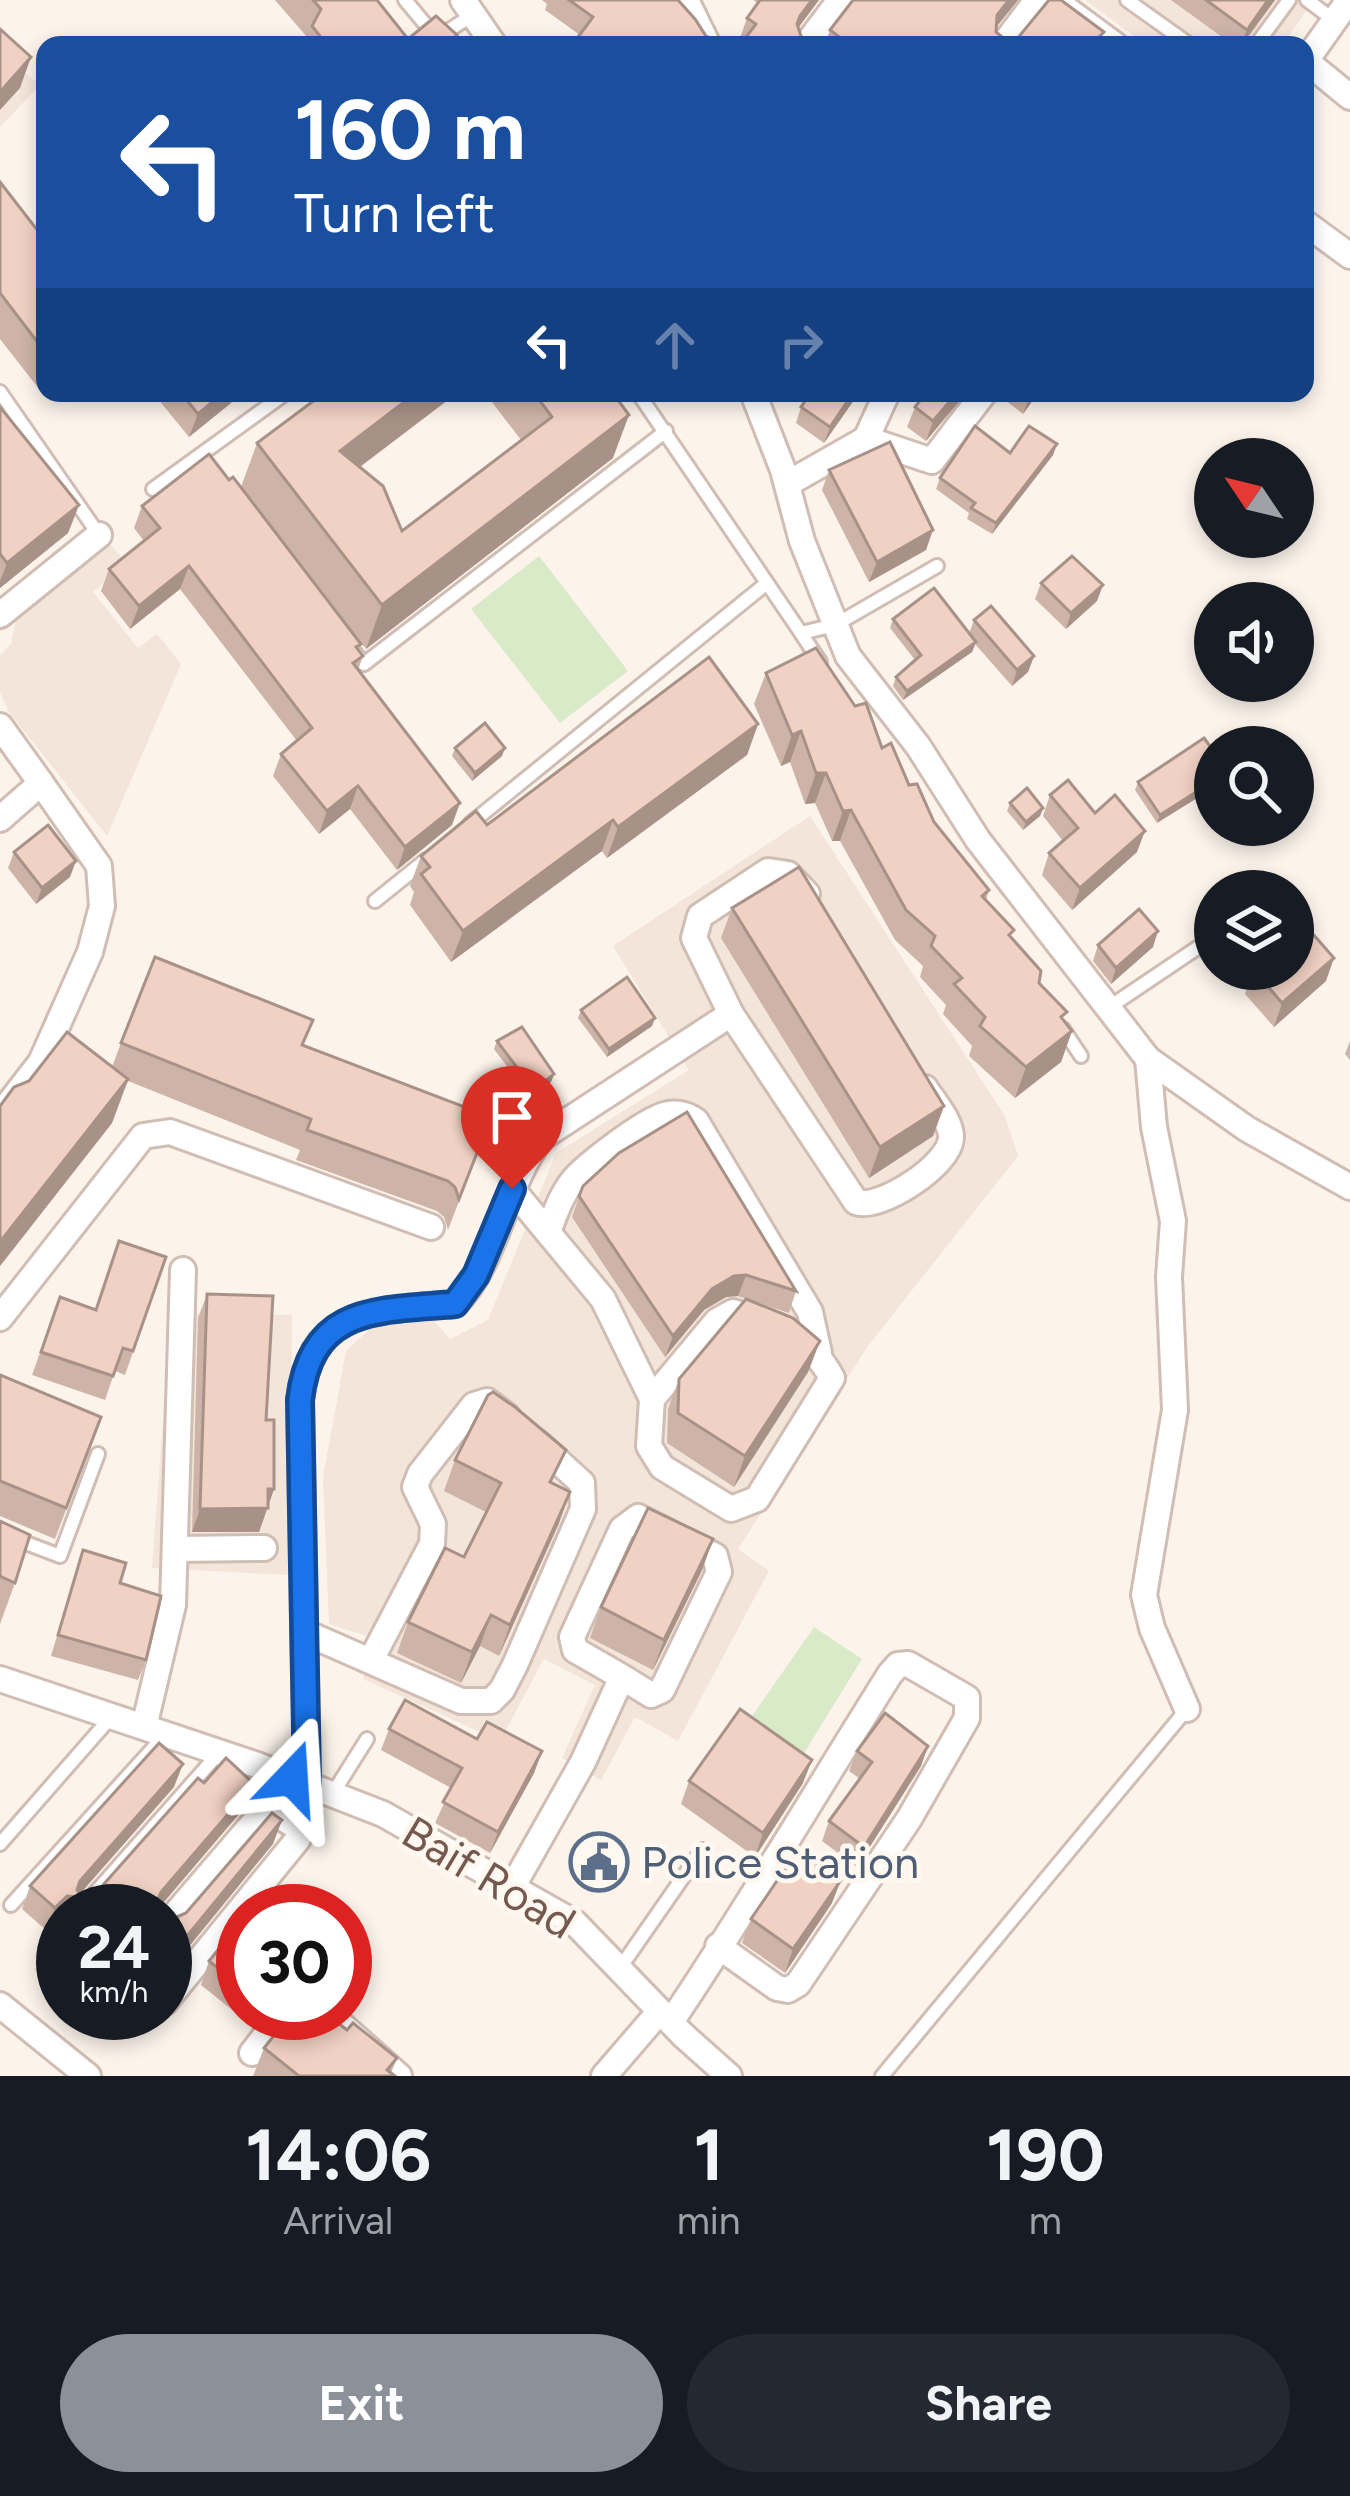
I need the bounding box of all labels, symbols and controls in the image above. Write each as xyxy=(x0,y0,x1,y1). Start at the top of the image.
text: 160 m xyxy=(294,79,526,180)
icon: left xyxy=(96,84,252,240)
text: Turn left xyxy=(294,181,495,246)
icon: left xyxy=(516,312,582,378)
icon: ahead xyxy=(642,312,708,378)
icon: right xyxy=(768,312,834,378)
north arrow xyxy=(1194,438,1314,558)
map controls xyxy=(1194,438,1314,990)
button: sound xyxy=(1194,582,1314,702)
button: search xyxy=(1194,726,1314,846)
button: layers xyxy=(1194,870,1314,990)
pin xyxy=(461,1066,563,1189)
icon: arrive xyxy=(479,1084,545,1150)
position arrow xyxy=(229,1715,355,1841)
street label: Baif Road xyxy=(393,1804,585,1950)
public building icon: Police Station xyxy=(568,1831,630,1893)
place label: Police Station xyxy=(641,1835,919,1889)
speed limit sign: 30 xyxy=(216,1884,372,2040)
text: 24 xyxy=(78,1911,150,1983)
text: km/h xyxy=(80,1973,148,2010)
text: 14:06 xyxy=(245,2112,431,2198)
text: 1 xyxy=(693,2112,724,2198)
text: 190 xyxy=(986,2112,1105,2198)
text: Arrival xyxy=(283,2197,393,2244)
text: min xyxy=(677,2197,741,2244)
text: m xyxy=(1029,2197,1062,2244)
button: Exit xyxy=(60,2334,663,2472)
button: Share xyxy=(687,2334,1290,2472)

